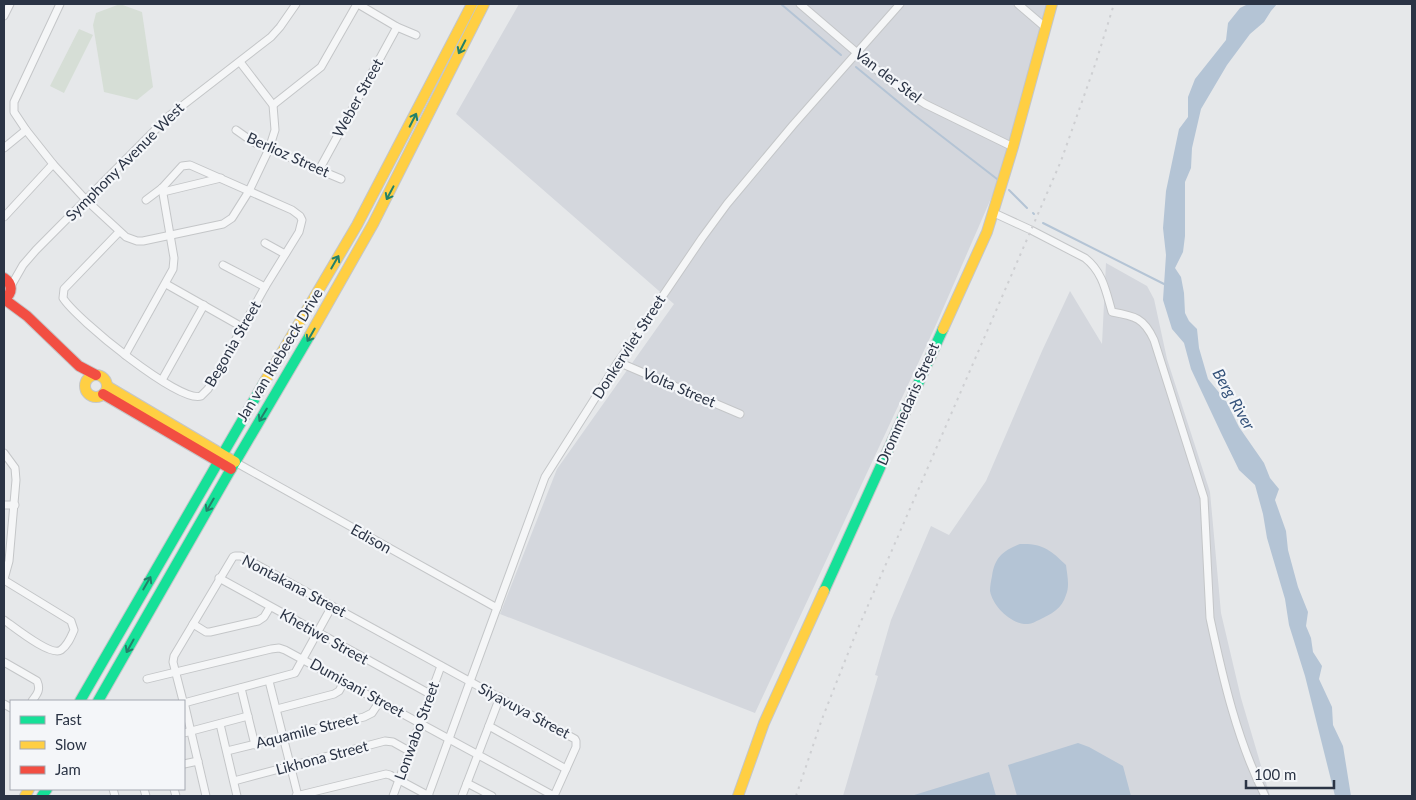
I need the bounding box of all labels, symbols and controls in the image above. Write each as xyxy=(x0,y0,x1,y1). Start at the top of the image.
one-way arrow xyxy=(457,39,466,54)
street label: Van der Stel xyxy=(852,44,925,106)
street label: Weber Street xyxy=(328,54,386,140)
street label: Symphony Avenue West xyxy=(61,98,188,224)
one-way arrow xyxy=(408,112,418,127)
street label: Berlioz Street xyxy=(244,128,333,181)
one-way arrow xyxy=(385,185,395,200)
one-way arrow xyxy=(330,255,340,270)
street label: Jan van Riebeeck Drive xyxy=(232,285,326,424)
street label: Donkervilet Street xyxy=(588,291,669,402)
street label: Begonia Street xyxy=(200,297,264,390)
one-way arrow xyxy=(305,327,315,341)
street label: Drommedaris Street xyxy=(872,339,942,468)
street label: Volta Street xyxy=(640,364,719,411)
water label: Berg River xyxy=(1209,365,1260,433)
one-way arrow xyxy=(257,408,267,422)
one-way arrow xyxy=(205,497,215,512)
street label: Edison xyxy=(348,520,395,557)
street label: Nontakana Street xyxy=(239,550,350,620)
one-way arrow xyxy=(143,576,153,591)
street label: Khetiwe Street xyxy=(277,604,372,668)
one-way arrow xyxy=(124,638,134,652)
street label: Dumisani Street xyxy=(307,654,408,721)
street label: Lonwabo Street xyxy=(390,678,442,782)
street label: Siyavuya Street xyxy=(476,678,574,742)
legend xyxy=(10,700,185,790)
street label: Aquamile Street xyxy=(254,708,360,751)
text: Fast xyxy=(55,710,82,728)
text: Slow xyxy=(55,735,87,753)
street label: Likhona Street xyxy=(274,736,371,778)
scale bar xyxy=(1246,758,1334,790)
text: Jam xyxy=(55,760,81,778)
text: 100 m xyxy=(1254,765,1296,783)

